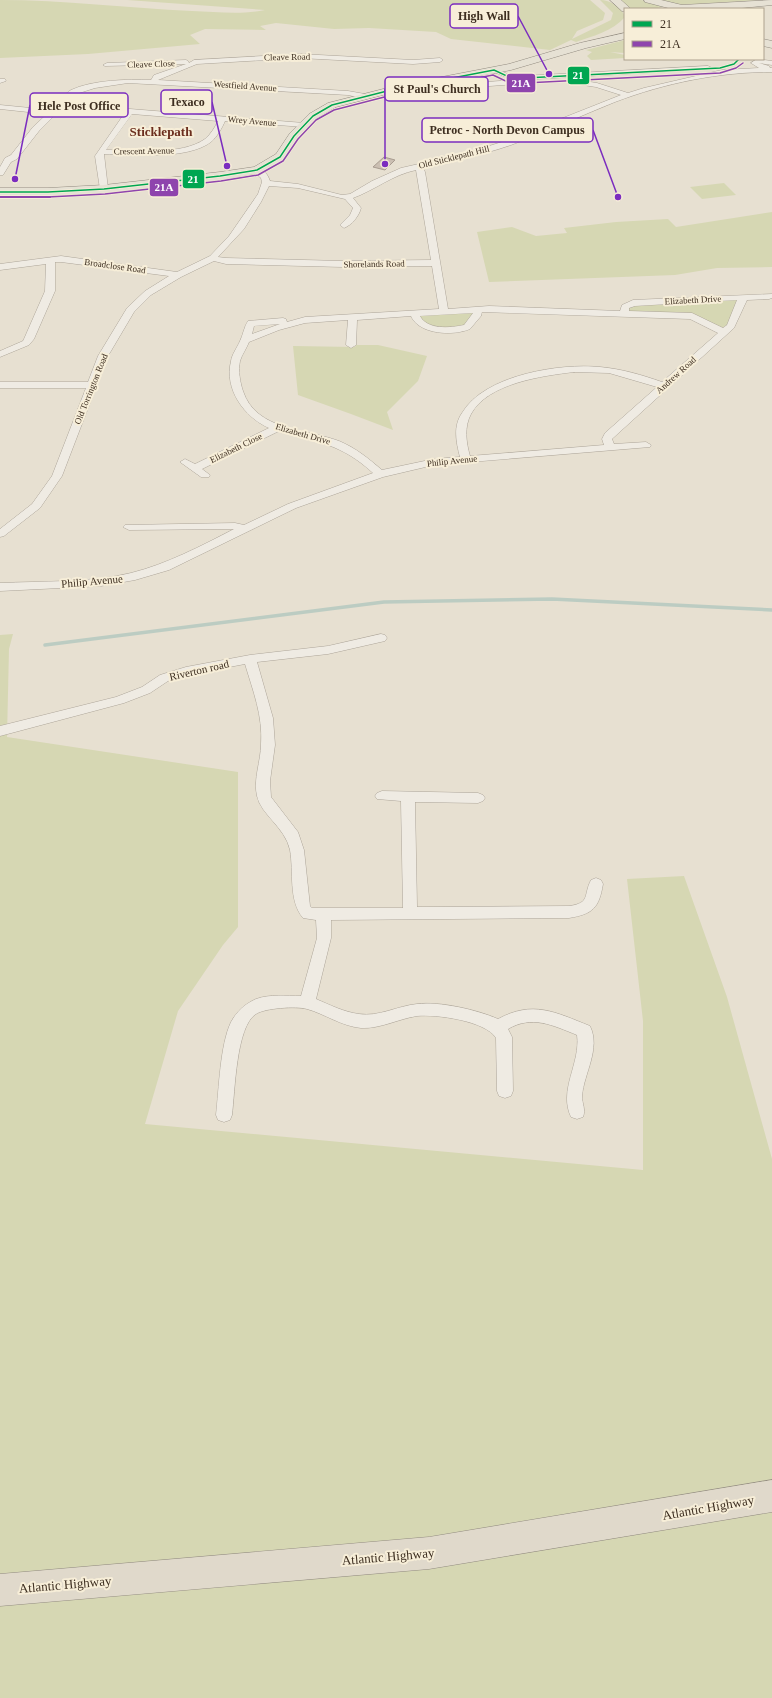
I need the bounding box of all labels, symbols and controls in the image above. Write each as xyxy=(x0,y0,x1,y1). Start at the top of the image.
callout: High Wall xyxy=(450,4,518,28)
legend xyxy=(624,8,764,60)
text: High Wall xyxy=(458,9,511,23)
text: 21 xyxy=(660,17,672,31)
text: 21A xyxy=(660,37,681,51)
street label: Cleave Road xyxy=(264,52,311,62)
street label: Cleave Close xyxy=(127,58,175,70)
line badge: 21 xyxy=(567,66,590,85)
text: 21 xyxy=(573,69,584,81)
line badge: 21A xyxy=(506,73,536,93)
callout: St Paul's Church xyxy=(385,77,488,101)
text: 21A xyxy=(512,77,531,89)
street label: Westfield Avenue xyxy=(213,79,277,93)
text: St Paul's Church xyxy=(393,82,481,96)
callout: Texaco xyxy=(161,90,212,114)
callout: Hele Post Office xyxy=(30,93,128,117)
text: Texaco xyxy=(169,95,205,109)
text: Hele Post Office xyxy=(38,99,121,113)
street label: Wrey Avenue xyxy=(227,114,277,128)
callout: Petroc - North Devon Campus xyxy=(422,118,593,142)
text: Petroc - North Devon Campus xyxy=(429,123,585,137)
district label: Sticklepath xyxy=(130,124,193,139)
street label: Old Sticklepath Hill xyxy=(418,143,491,171)
street label: Crescent Avenue xyxy=(114,145,174,157)
line badge: 21 xyxy=(182,169,205,189)
text: 21 xyxy=(188,173,199,185)
line badge: 21A xyxy=(149,178,179,197)
text: 21A xyxy=(155,181,174,193)
street label: Broadclose Road xyxy=(84,257,147,275)
street label: Shorelands Road xyxy=(343,258,405,270)
street label: Elizabeth Drive xyxy=(664,294,722,306)
street label: Old Torrington Road xyxy=(72,352,110,426)
street label: Andrew Road xyxy=(654,354,698,396)
street label: Elizabeth Drive xyxy=(274,421,332,447)
street label: Elizabeth Close xyxy=(208,431,264,465)
street label: Philip Avenue xyxy=(426,453,478,469)
street label: Philip Avenue xyxy=(61,572,123,590)
street label: Riverton road xyxy=(168,657,230,683)
street label: Atlantic Highway xyxy=(661,1492,756,1523)
street label: Atlantic Highway xyxy=(341,1545,435,1568)
street label: Atlantic Highway xyxy=(18,1573,112,1596)

